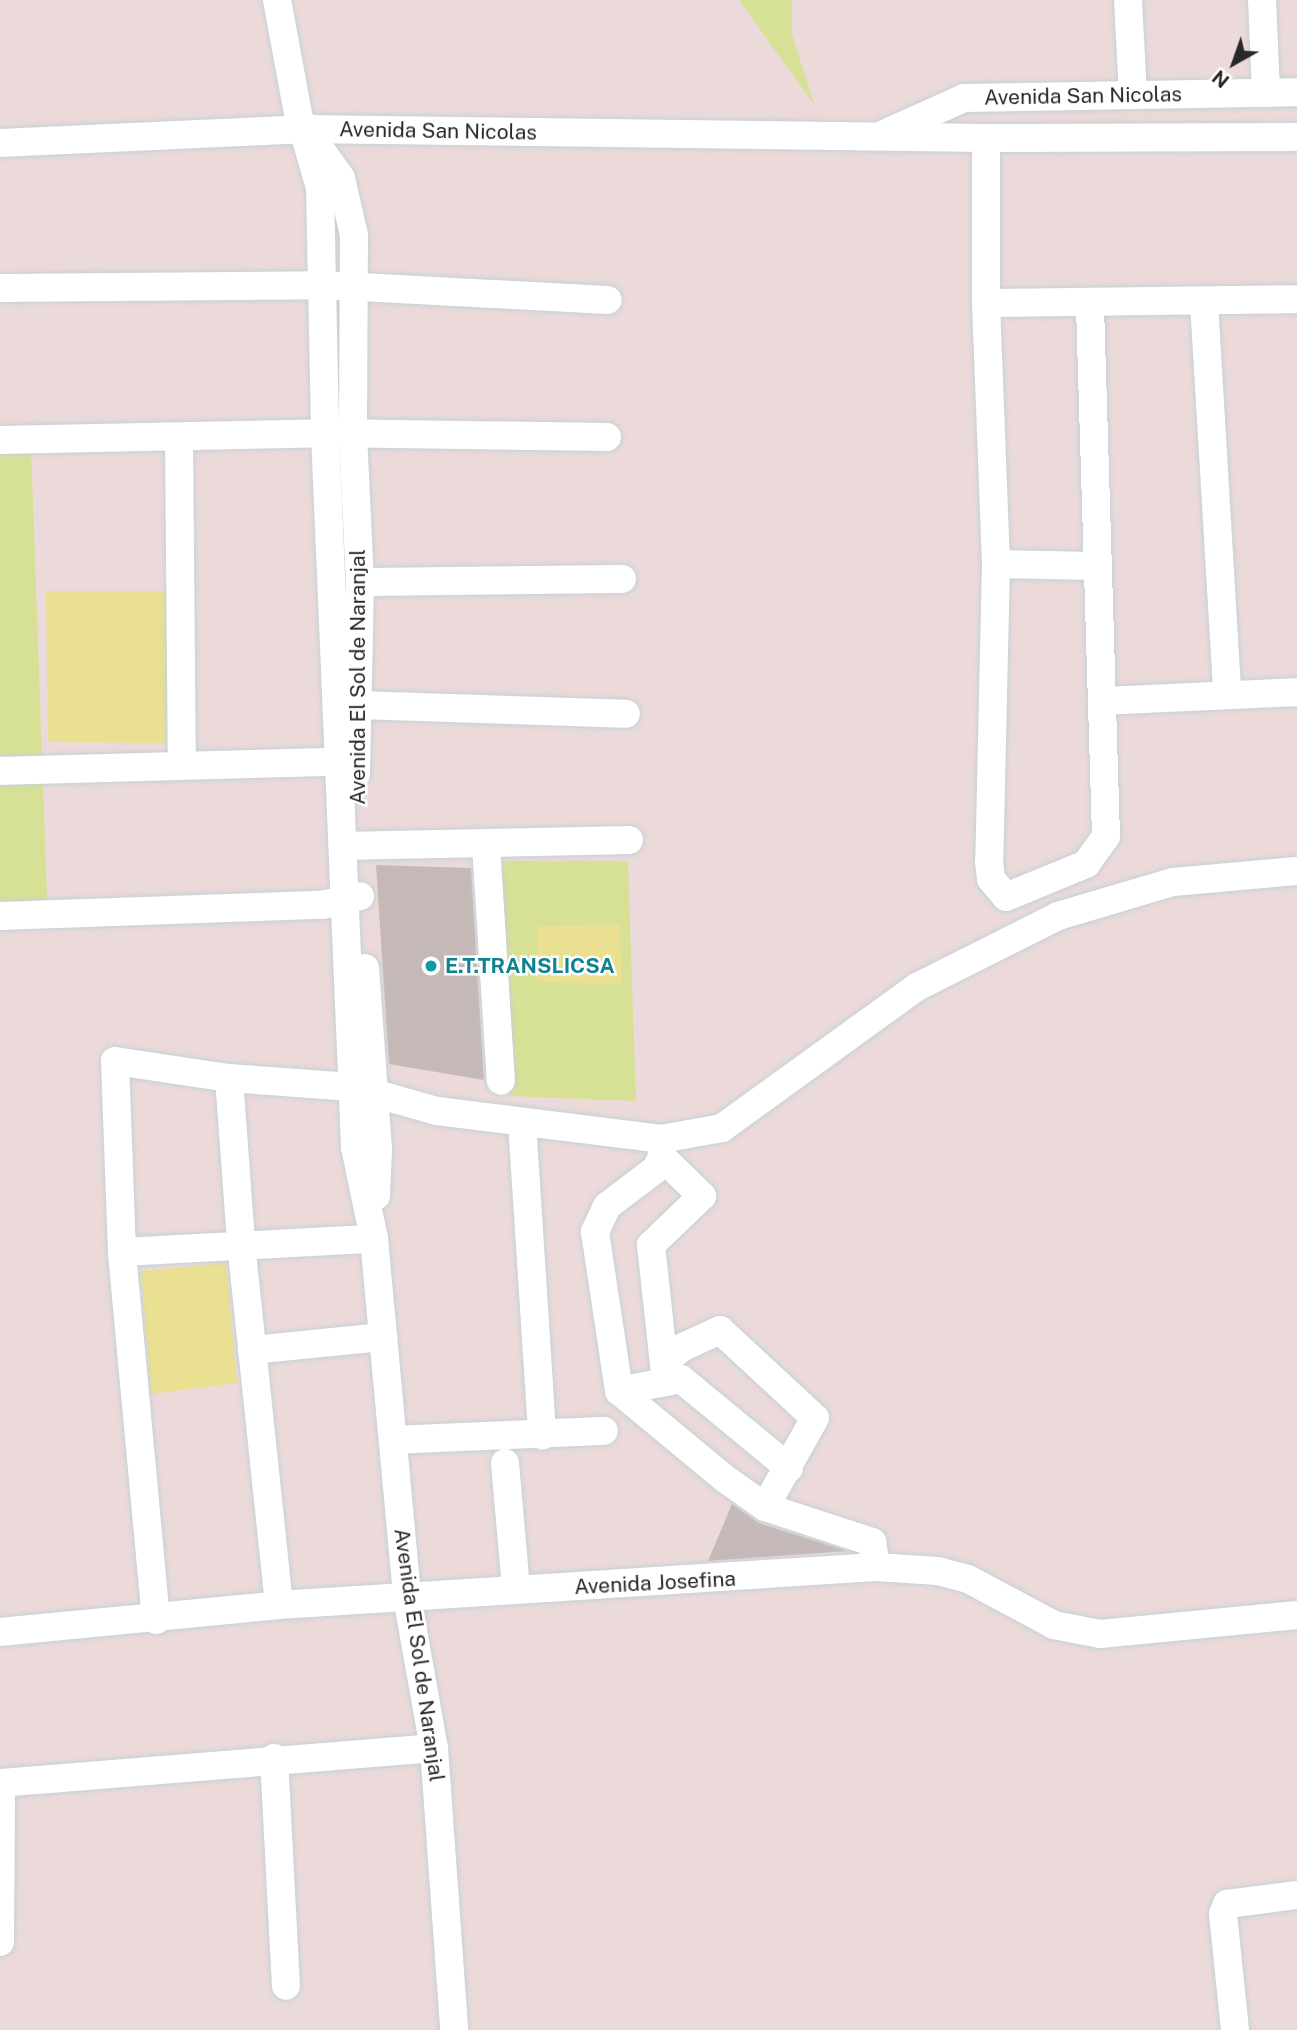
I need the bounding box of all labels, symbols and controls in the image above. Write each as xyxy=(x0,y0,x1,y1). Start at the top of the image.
north arrow xyxy=(1199,28,1269,98)
text: N xyxy=(1208,66,1233,92)
street label: Avenida San Nicolas xyxy=(984,82,1182,110)
street label: Avenida San Nicolas xyxy=(339,117,537,145)
street label: Avenida El Sol de Naranjal xyxy=(345,549,371,805)
place label: E.T.TRANSLICSA xyxy=(445,953,615,979)
marker: E.T.TRANSLICSA xyxy=(423,958,439,974)
street label: Avenida El Sol de Naranjal xyxy=(389,1526,449,1784)
street label: Avenida Josefina xyxy=(574,1566,736,1600)

